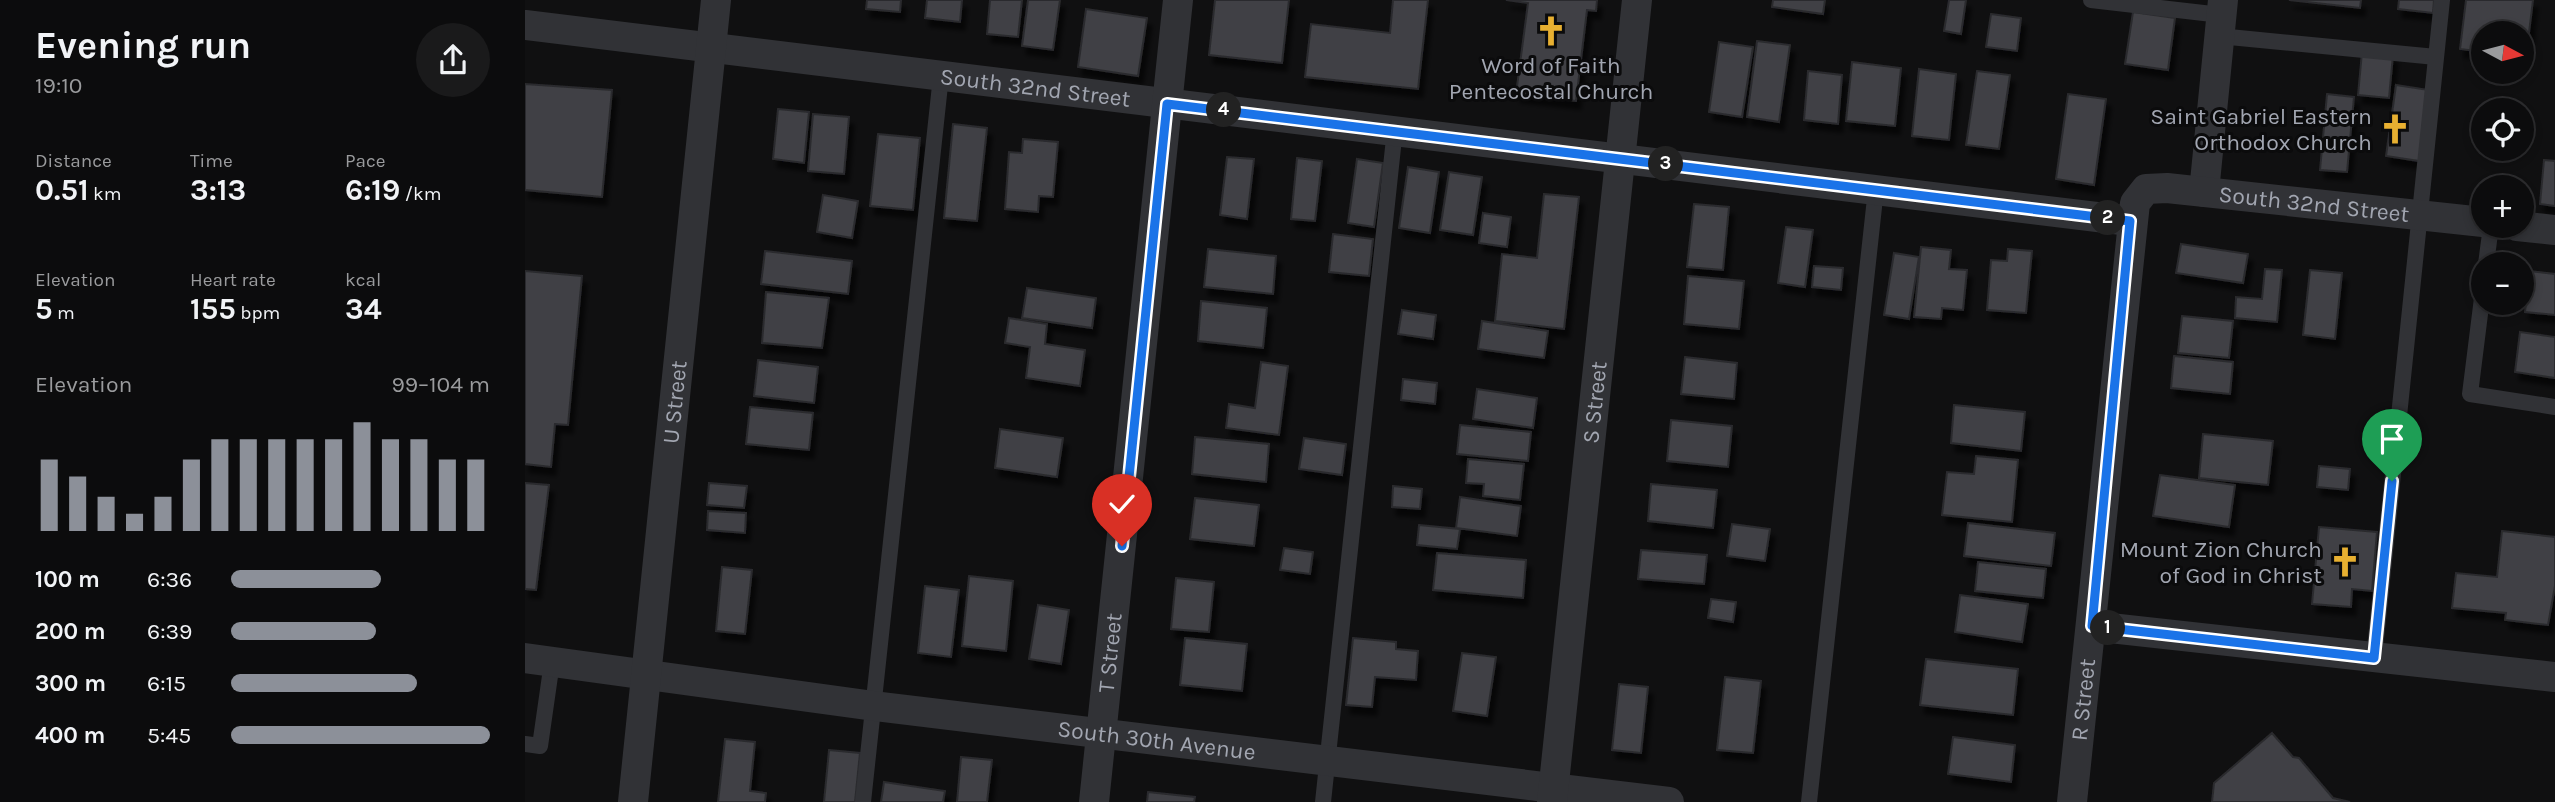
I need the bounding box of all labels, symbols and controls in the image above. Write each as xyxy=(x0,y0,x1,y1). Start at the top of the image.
church icon: Word of Faith Pentecostal Church xyxy=(1534,14,1568,48)
north arrow xyxy=(2471,21,2534,84)
map controls xyxy=(2471,21,2534,315)
text: Evening run xyxy=(35,23,251,68)
button: share xyxy=(416,23,490,97)
place label: Word of Faith Pentecostal Church xyxy=(1449,52,1653,105)
street label: South 32nd Street xyxy=(938,63,1132,113)
text: 19:10 xyxy=(35,72,83,99)
pin: 4 xyxy=(1207,92,1241,128)
text: 4 xyxy=(1218,98,1229,120)
button: locate xyxy=(2471,98,2534,161)
place label: Saint Gabriel Eastern Orthodox Church xyxy=(2150,103,2372,156)
church icon: Saint Gabriel Eastern Orthodox Church xyxy=(2378,112,2412,146)
pin: 3 xyxy=(1649,146,1683,182)
text: Distance xyxy=(35,150,112,172)
text: Time xyxy=(190,150,233,172)
text: Pace xyxy=(345,150,386,172)
text: 3 xyxy=(1660,152,1671,174)
text: 0.51 xyxy=(35,172,89,208)
text: 3:13 xyxy=(190,172,246,208)
text: 6:19 xyxy=(345,172,400,208)
button: + xyxy=(2471,175,2534,238)
street label: South 32nd Street xyxy=(2217,181,2411,228)
text: km xyxy=(89,183,122,205)
text: /km xyxy=(400,183,442,205)
pin: 2 xyxy=(2091,200,2125,235)
text: 2 xyxy=(2102,206,2113,228)
button: − xyxy=(2471,252,2534,315)
text: Elevation xyxy=(35,269,115,291)
text: Heart rate xyxy=(190,269,276,291)
text: kcal xyxy=(345,269,381,291)
text: 5 xyxy=(35,291,52,327)
text: 155 xyxy=(190,291,236,327)
text: 34 xyxy=(345,291,382,327)
text: m xyxy=(52,302,75,324)
text: bpm xyxy=(236,302,280,324)
street label: U Street xyxy=(657,359,693,445)
street label: S Street xyxy=(1577,359,1613,445)
text: Elevation xyxy=(35,371,132,398)
text: 99–104 m xyxy=(391,371,490,398)
pin xyxy=(2362,409,2422,481)
icon: arrive xyxy=(2373,420,2411,458)
pin xyxy=(1092,474,1152,546)
icon: check xyxy=(1103,485,1141,523)
place label: Mount Zion Church of God in Christ xyxy=(2120,536,2322,589)
church icon: Mount Zion Church of God in Christ xyxy=(2328,545,2362,579)
text: 100 m xyxy=(35,566,100,593)
text: 6:36 xyxy=(147,566,192,593)
pin: 1 xyxy=(2091,610,2125,646)
street label: T Street xyxy=(1093,611,1128,694)
text: 1 xyxy=(2104,616,2111,638)
text: 200 m xyxy=(35,618,106,645)
text: 6:39 xyxy=(147,618,192,645)
street label: R Street xyxy=(2066,657,2101,742)
text: 300 m xyxy=(35,670,106,697)
text: 6:15 xyxy=(147,670,186,697)
street label: South 30th Avenue xyxy=(1056,715,1257,766)
text: 400 m xyxy=(35,722,105,749)
text: 5:45 xyxy=(147,722,191,749)

